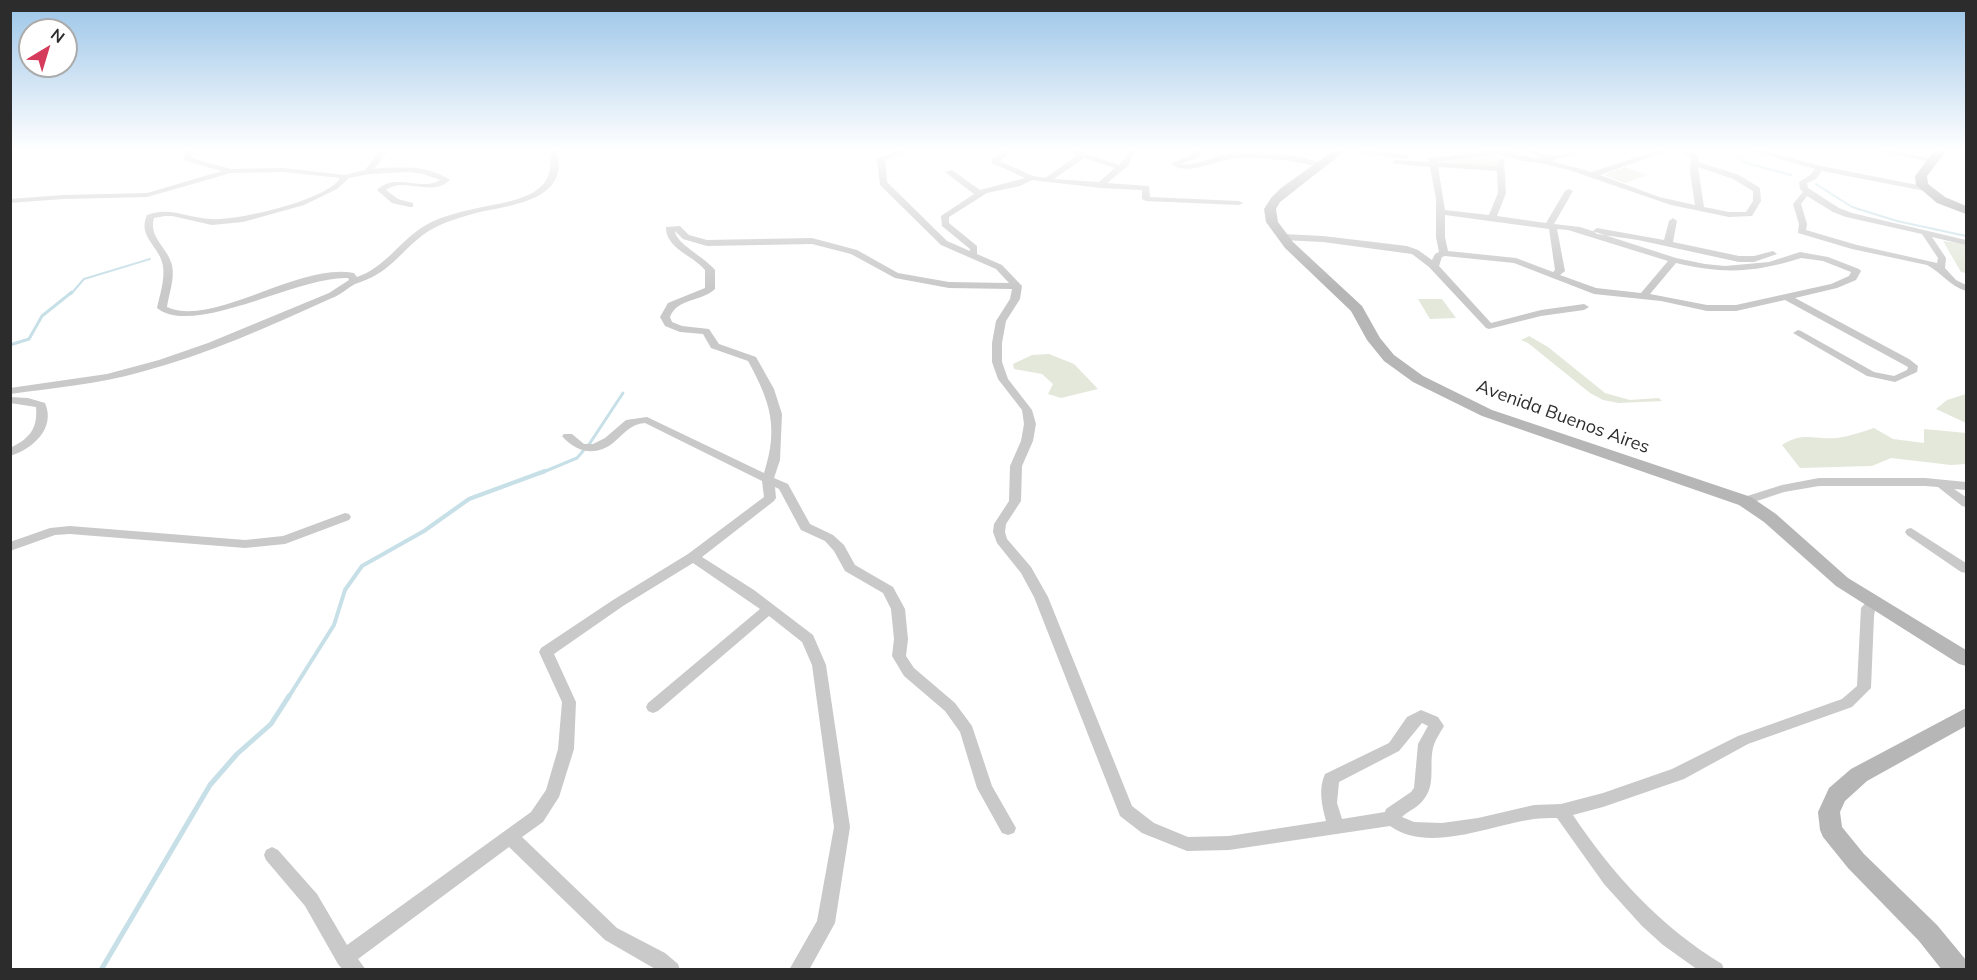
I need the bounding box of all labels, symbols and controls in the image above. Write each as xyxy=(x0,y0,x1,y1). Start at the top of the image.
north arrow xyxy=(18,18,78,78)
text: N xyxy=(47,24,69,47)
street label: Avenida Buenos Aires xyxy=(1474,376,1652,458)

